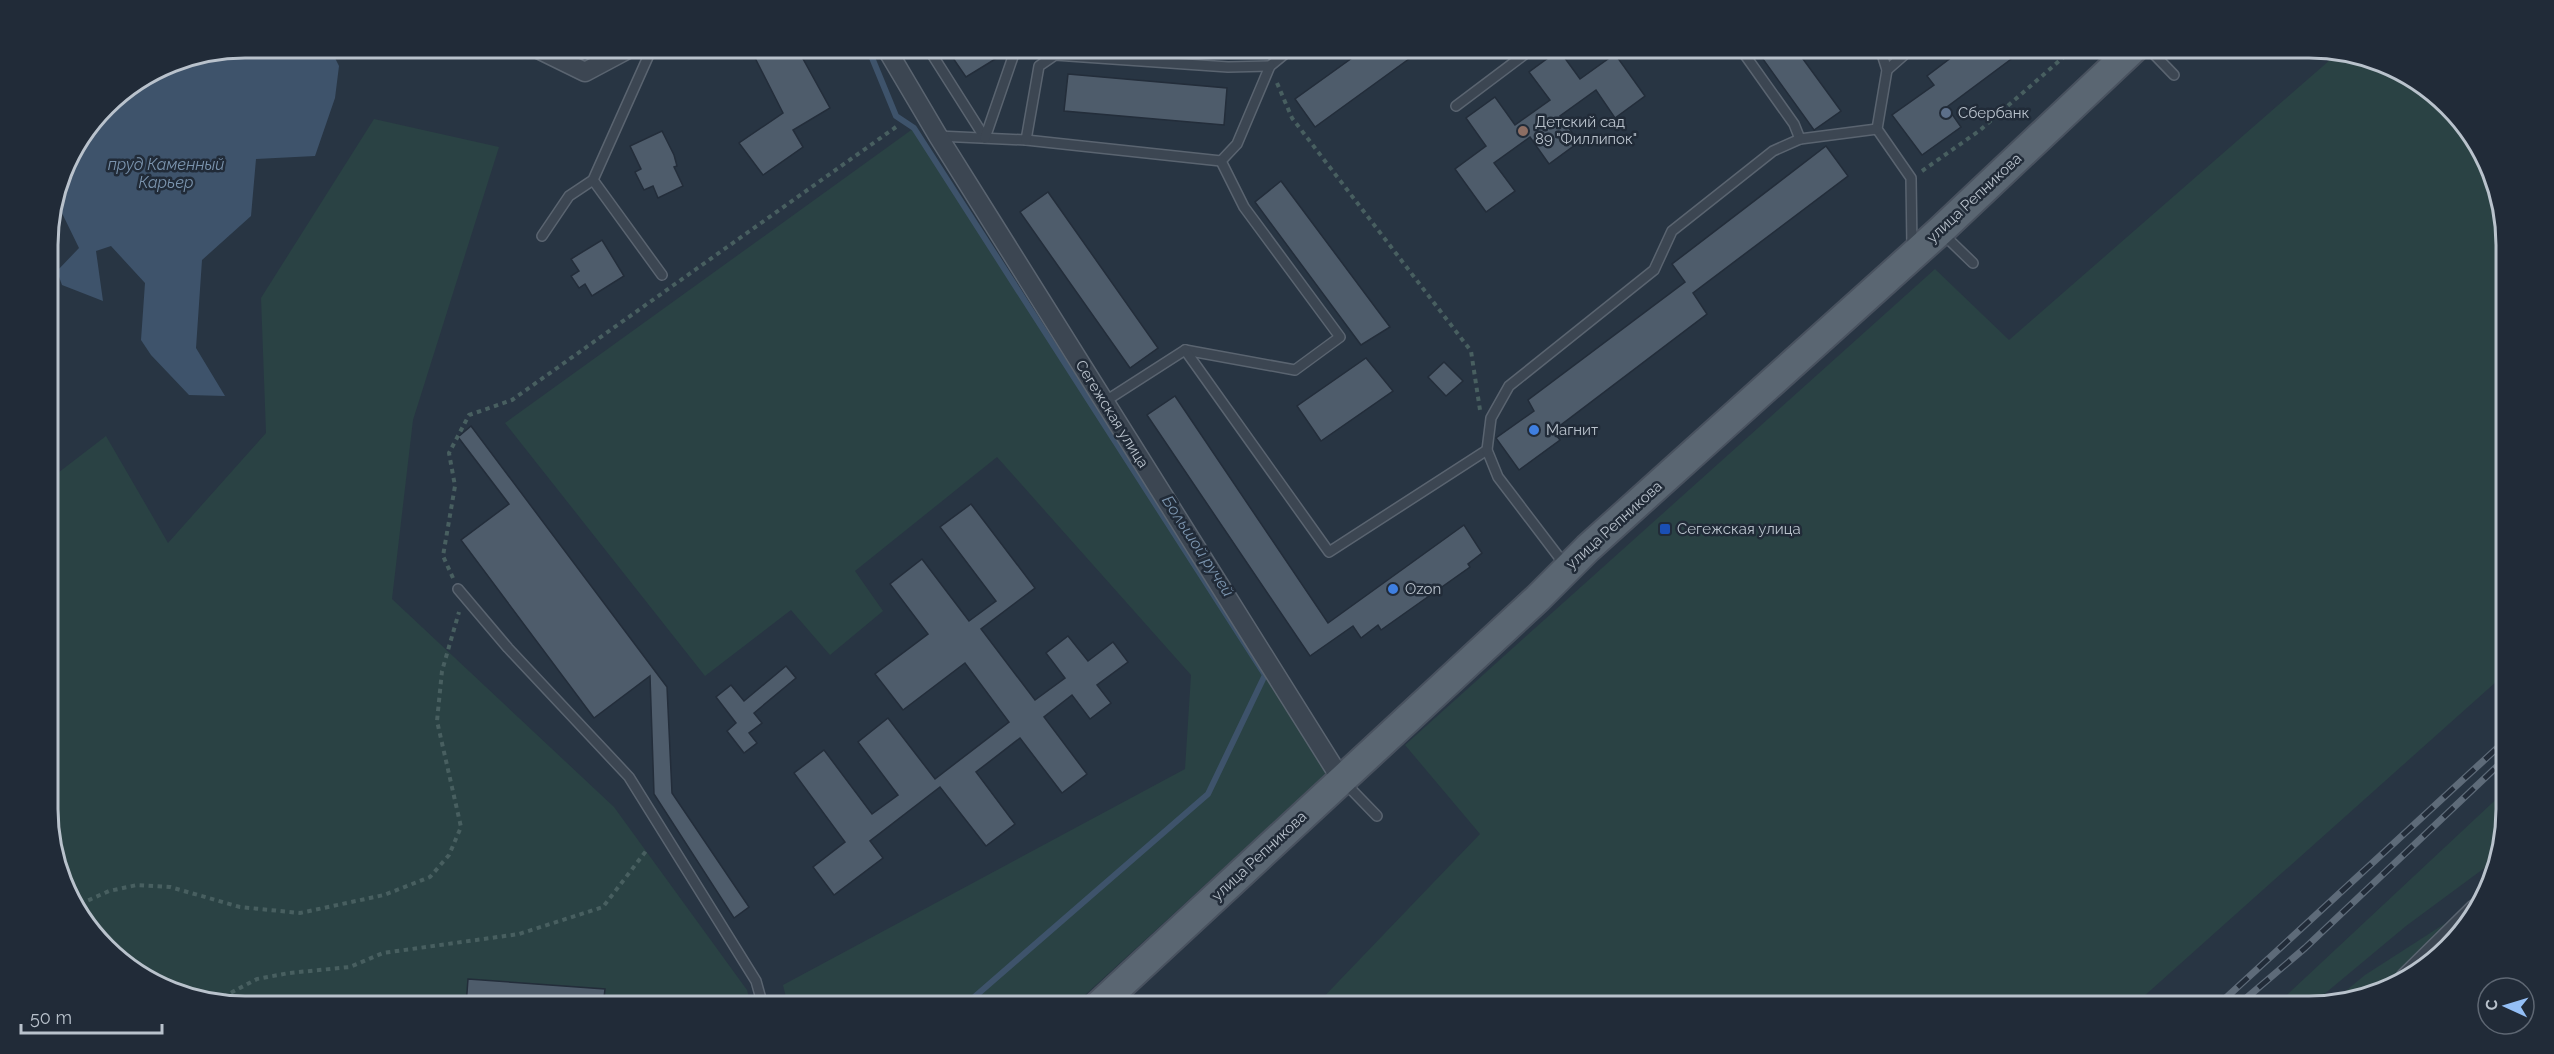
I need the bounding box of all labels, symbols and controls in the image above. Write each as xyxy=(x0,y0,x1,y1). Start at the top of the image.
place label: Сбербанк xyxy=(1958,104,2029,122)
marker: Сбербанк xyxy=(1939,106,1953,120)
place label: Детский сад 89 "Филлипок" xyxy=(1535,113,1637,148)
marker: Детский сад 89 "Филлипок" xyxy=(1516,124,1530,138)
street label: улица Репникова xyxy=(1923,149,2025,247)
water label: пруд Каменный Карьер xyxy=(108,155,224,192)
street label: Сегежская улица xyxy=(1072,357,1152,471)
place label: Магнит xyxy=(1546,421,1598,439)
marker: Магнит xyxy=(1527,423,1541,437)
street label: улица Репникова xyxy=(1562,477,1666,573)
water label: Большой ручей xyxy=(1158,492,1238,600)
place label: Сегежская улица xyxy=(1677,520,1801,538)
marker: Сегежская улица xyxy=(1658,522,1672,536)
place label: Ozon xyxy=(1405,580,1441,598)
marker: Ozon xyxy=(1386,582,1400,596)
street label: улица Репникова xyxy=(1208,807,1310,905)
north arrow xyxy=(2476,976,2536,1036)
scale bar xyxy=(21,997,162,1035)
text: С xyxy=(2482,999,2501,1011)
text: 50 m xyxy=(30,1007,72,1028)

